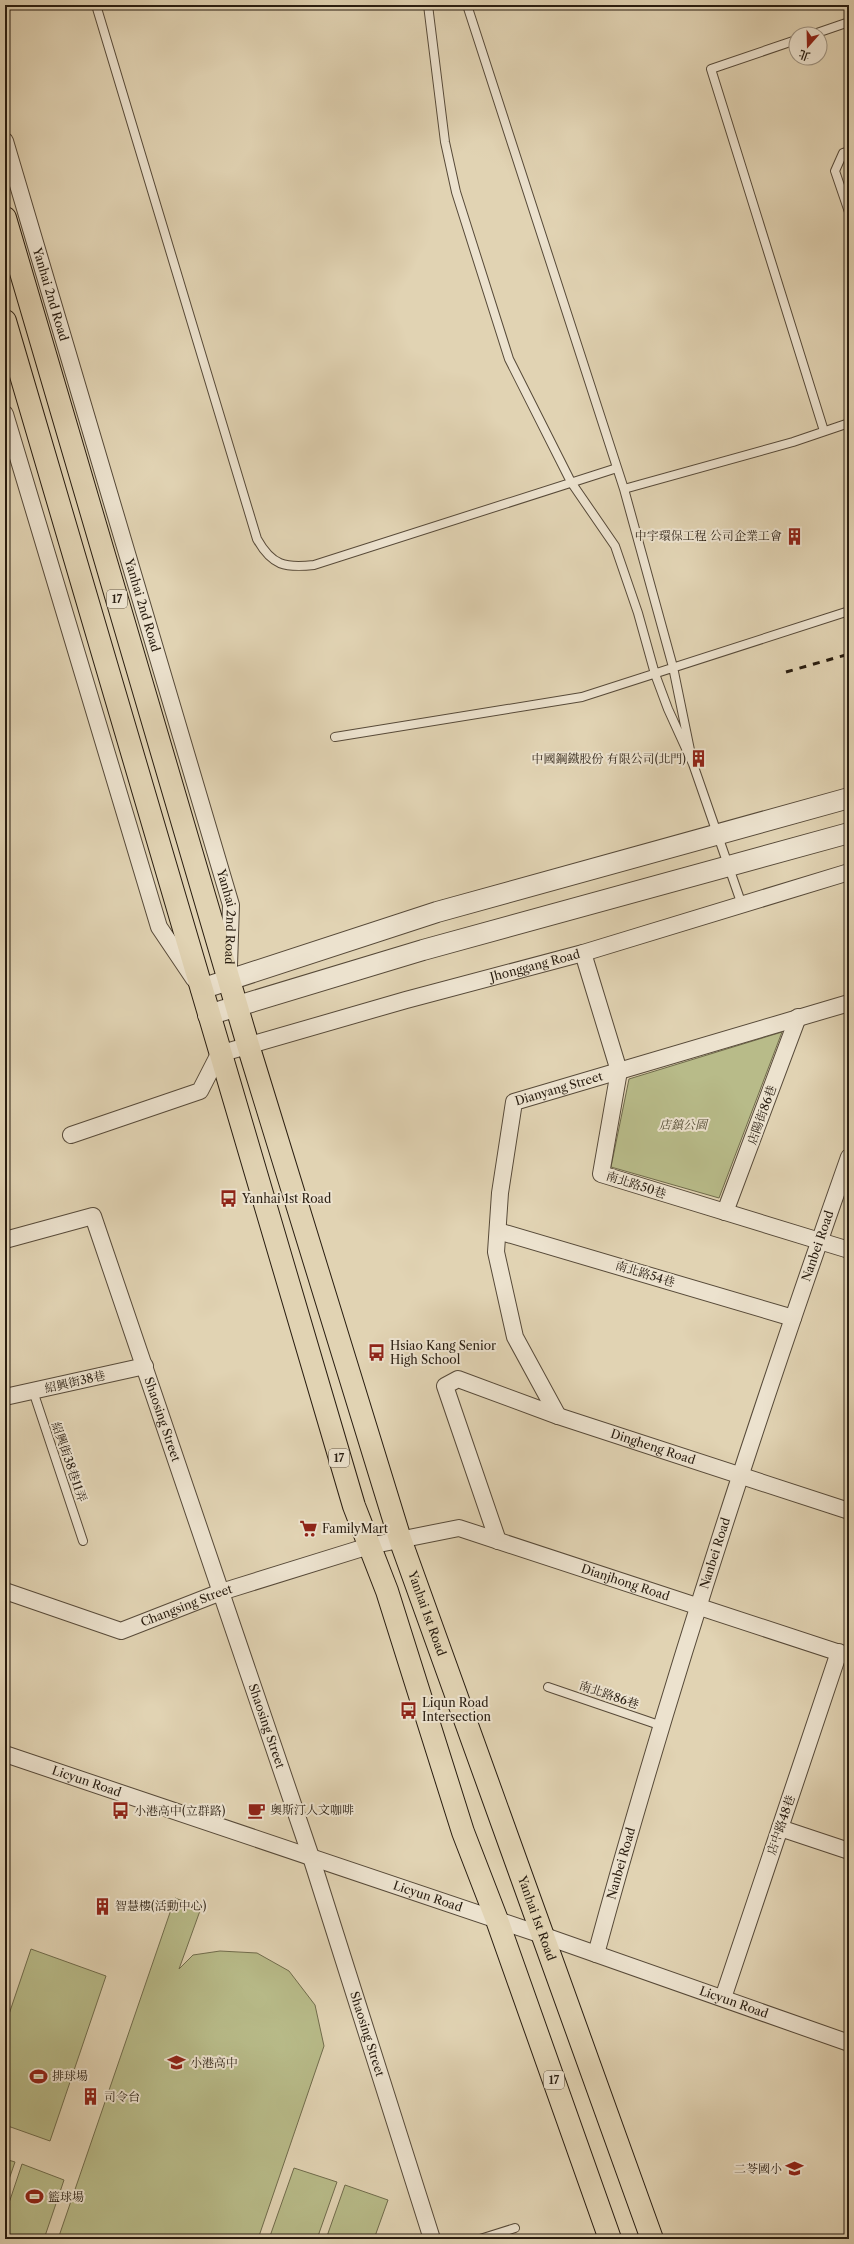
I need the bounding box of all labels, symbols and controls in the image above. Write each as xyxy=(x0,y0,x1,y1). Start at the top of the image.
north arrow xyxy=(788,26,828,66)
text: 北 xyxy=(797,47,812,64)
street label: Yanhai 2nd Road xyxy=(30,245,72,343)
building icon: 中宇環保工程 公司企業工會 xyxy=(785,526,805,546)
place label: 中宇環保工程 公司企業工會 xyxy=(635,528,782,543)
street label: Yanhai 2nd Road xyxy=(122,556,164,654)
road number: 17 xyxy=(107,590,127,608)
building icon: 中國鋼鐵股份 有限公司(北門) xyxy=(689,749,709,769)
place label: 中國鋼鐵股份 有限公司(北門) xyxy=(532,751,686,766)
street label: Yanhai 2nd Road xyxy=(214,866,239,965)
street label: Jhonggang Road xyxy=(486,946,582,985)
street label: Dianyang Street xyxy=(513,1068,605,1108)
street label: 店陽街86巷 xyxy=(744,1083,779,1147)
park label: 店鎮公園 xyxy=(659,1117,709,1132)
street label: 南北路50巷 xyxy=(604,1168,668,1201)
bus stop icon: Yanhai 1st Road xyxy=(219,1189,239,1209)
place label: Yanhai 1st Road xyxy=(241,1191,332,1206)
street label: Nanbei Road xyxy=(798,1208,837,1283)
street label: 南北路54巷 xyxy=(614,1257,677,1290)
place label: Hsiao Kang Senior High School xyxy=(390,1338,496,1367)
bus stop icon: Hsiao Kang Senior High School xyxy=(367,1343,387,1363)
street label: 紹興街38巷 xyxy=(43,1367,107,1396)
street label: Shaosing Street xyxy=(141,1375,184,1464)
street label: 紹興街38巷11弄 xyxy=(49,1420,90,1504)
street label: Dingheng Road xyxy=(609,1426,698,1468)
road number: 17 xyxy=(329,1449,349,1467)
street label: Nanbei Road xyxy=(696,1515,733,1591)
supermarket icon: FamilyMart xyxy=(299,1519,319,1539)
place label: FamilyMart xyxy=(322,1521,389,1536)
street label: Dianjhong Road xyxy=(579,1561,672,1604)
street label: Yanhai 1st Road xyxy=(405,1568,450,1659)
street label: Changsing Street xyxy=(138,1581,235,1630)
street label: 南北路86巷 xyxy=(577,1677,641,1712)
street label: Shaosing Street xyxy=(246,1682,289,1771)
place label: Liqun Road Intersection xyxy=(422,1695,492,1724)
bus stop icon: Liqun Road Intersection xyxy=(399,1700,419,1720)
street label: Licyun Road xyxy=(50,1762,124,1800)
street label: 店中路48巷 xyxy=(763,1793,798,1857)
cafe icon: 奧斯汀人文咖啡 xyxy=(247,1800,267,1820)
bus stop icon: 小港高中(立群路) xyxy=(111,1801,131,1821)
place label: 奧斯汀人文咖啡 xyxy=(270,1802,354,1817)
place label: 小港高中(立群路) xyxy=(134,1803,226,1818)
street label: Nanbei Road xyxy=(603,1825,638,1901)
street label: Yanhai 1st Road xyxy=(515,1873,559,1963)
street label: Licyun Road xyxy=(391,1877,465,1915)
building icon: 智慧樓(活動中心) xyxy=(92,1896,112,1916)
place label: 智慧樓(活動中心) xyxy=(115,1898,207,1913)
street label: Licyun Road xyxy=(697,1983,771,2021)
street label: Shaosing Street xyxy=(347,1989,388,2079)
school or university icon: 小港高中 xyxy=(167,2053,187,2073)
place label: 小港高中 xyxy=(190,2055,238,2070)
sports icon: 排球場 xyxy=(29,2066,49,2086)
place label: 排球場 xyxy=(52,2068,88,2083)
road number: 17 xyxy=(544,2071,564,2089)
building icon: 司令台 xyxy=(81,2087,101,2107)
place label: 司令台 xyxy=(104,2089,140,2104)
school or university icon: 二苓國小 xyxy=(785,2159,805,2179)
place label: 二苓國小 xyxy=(734,2161,782,2176)
sports icon: 籃球場 xyxy=(25,2187,45,2207)
place label: 籃球場 xyxy=(48,2189,84,2204)

